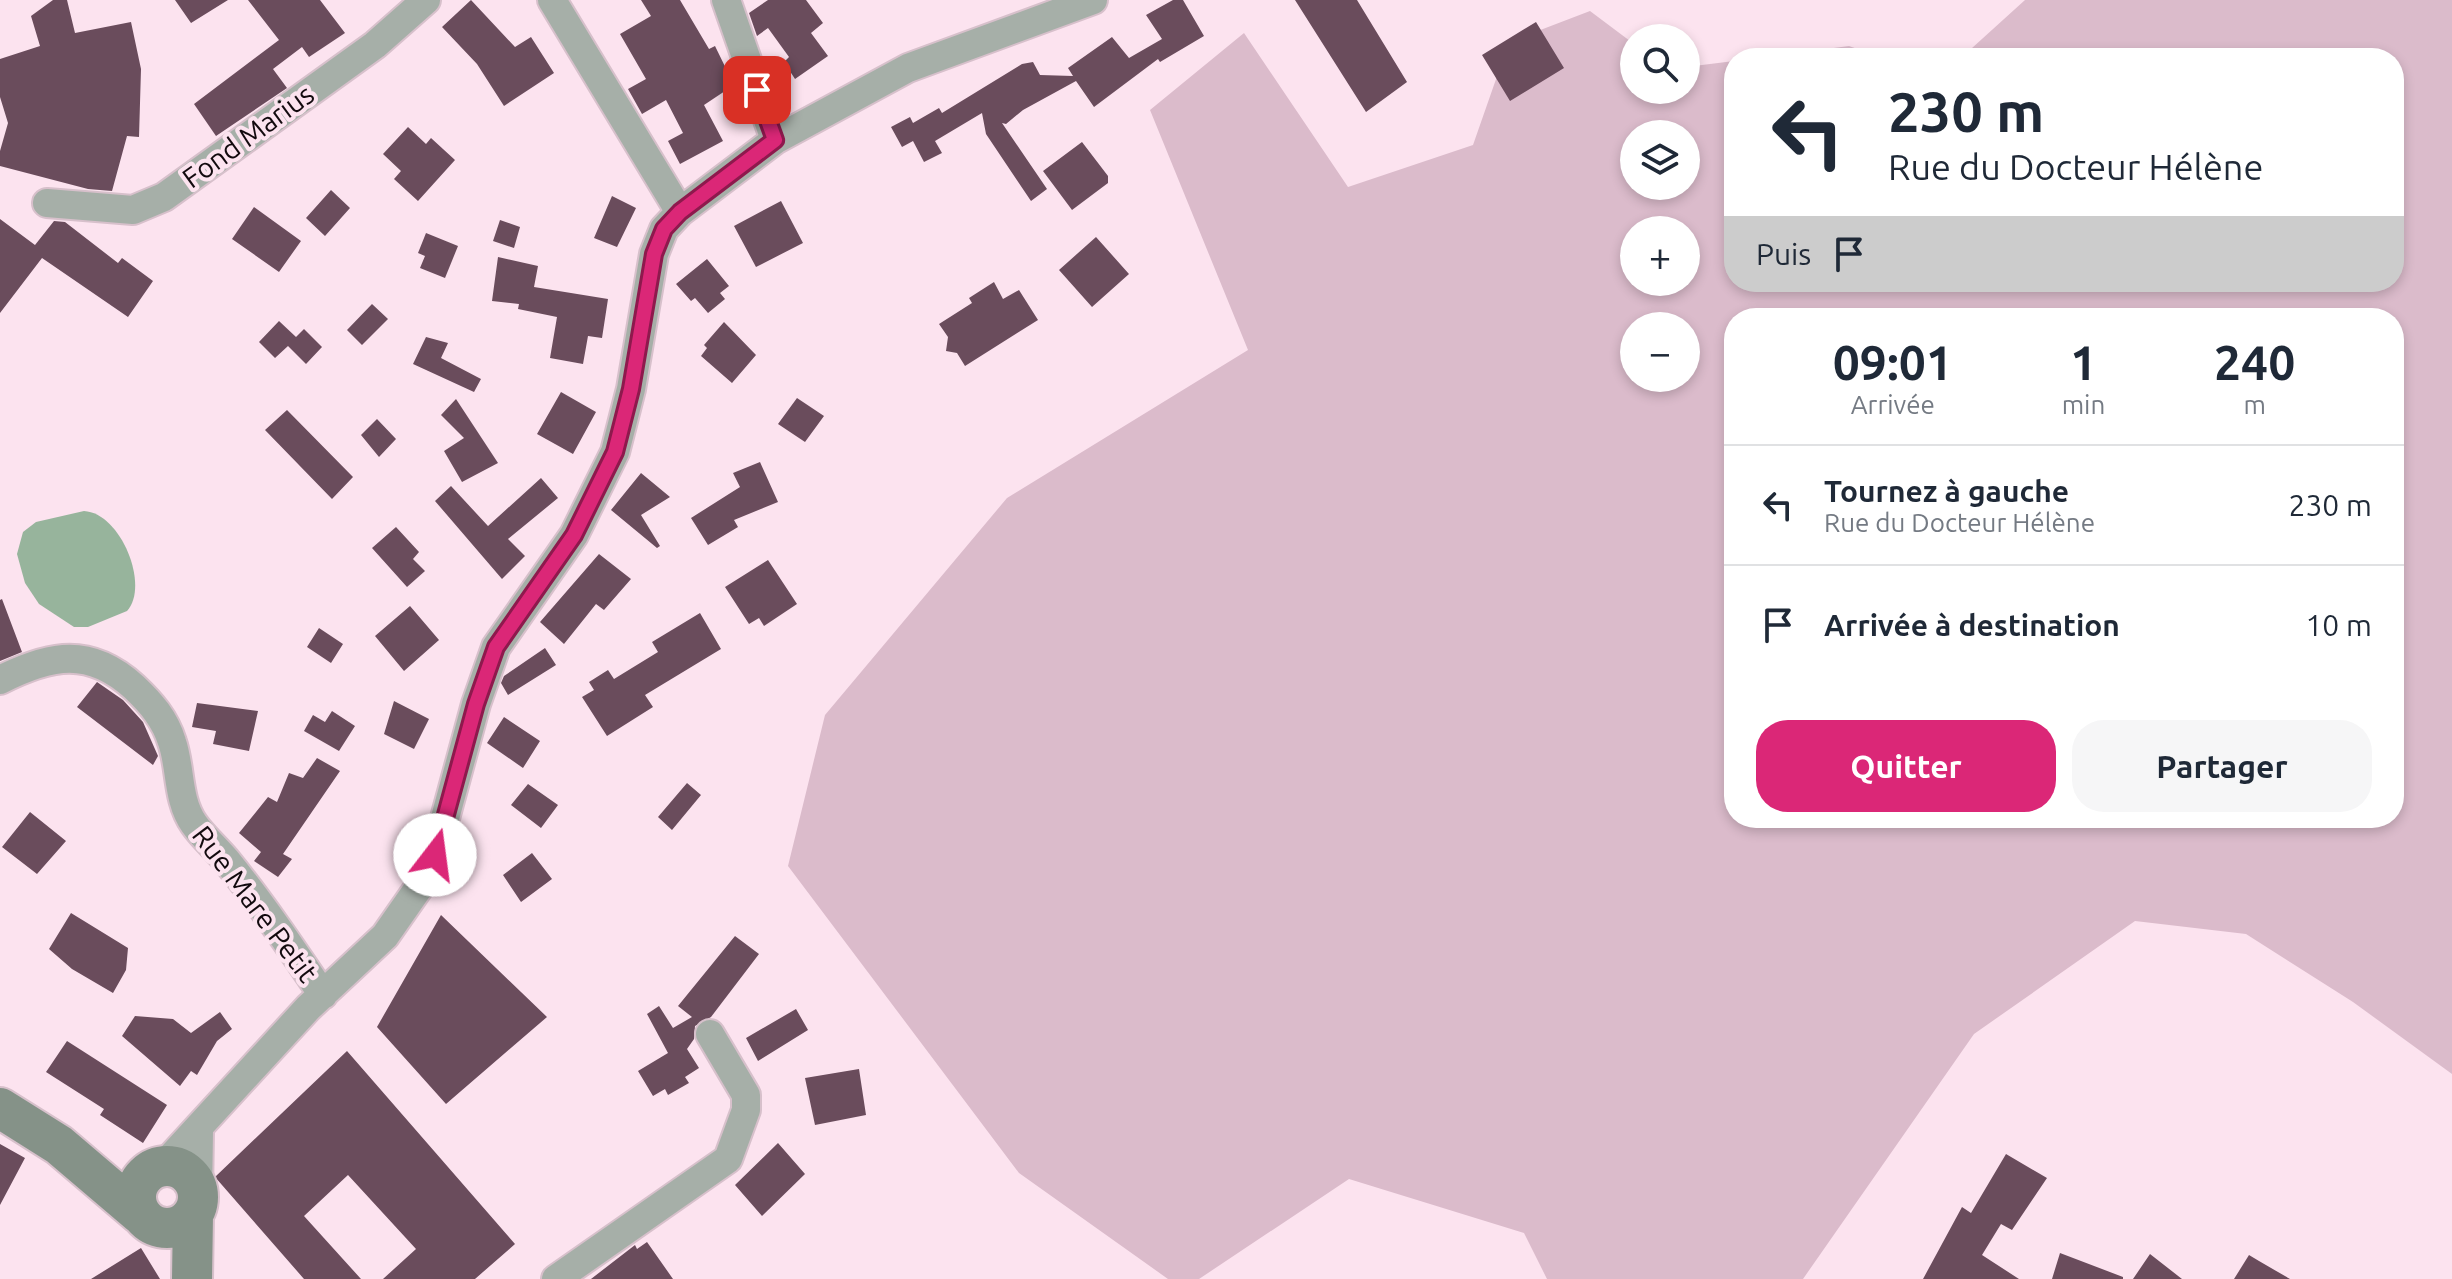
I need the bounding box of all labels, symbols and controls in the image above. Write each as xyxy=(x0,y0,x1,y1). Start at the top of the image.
map controls xyxy=(1620,24,1700,392)
button: search xyxy=(1620,24,1700,104)
pin xyxy=(723,56,791,124)
icon: arrive xyxy=(735,68,779,112)
street label: Fond Marius xyxy=(176,78,319,193)
icon: left xyxy=(1756,80,1860,184)
text: 230 m xyxy=(1888,80,2044,143)
button: layers xyxy=(1620,120,1700,200)
text: Rue du Docteur Hélène xyxy=(1888,146,2263,187)
button: + xyxy=(1620,216,1700,296)
icon: arrive xyxy=(1827,232,1871,276)
text: Puis xyxy=(1756,237,1811,271)
button: − xyxy=(1620,312,1700,392)
text: 09:01 xyxy=(1833,335,1953,389)
text: 1 xyxy=(2070,335,2097,389)
text: 240 xyxy=(2214,335,2295,389)
text: Arrivée xyxy=(1851,390,1935,419)
text: min xyxy=(2062,390,2105,419)
text: m xyxy=(2243,390,2266,419)
text: Tournez à gauche xyxy=(1824,474,2069,508)
icon: left xyxy=(1756,483,1800,527)
text: 230 m xyxy=(2288,488,2372,522)
text: Rue du Docteur Hélène xyxy=(1824,508,2095,537)
icon: arrive xyxy=(1756,603,1800,647)
text: Arrivée à destination xyxy=(1824,608,2120,642)
text: 10 m xyxy=(2305,608,2372,642)
button: Quitter xyxy=(1756,720,2056,812)
button: Partager xyxy=(2072,720,2372,812)
position arrow xyxy=(393,813,477,897)
street label: Rue Mare Petit xyxy=(187,820,324,988)

